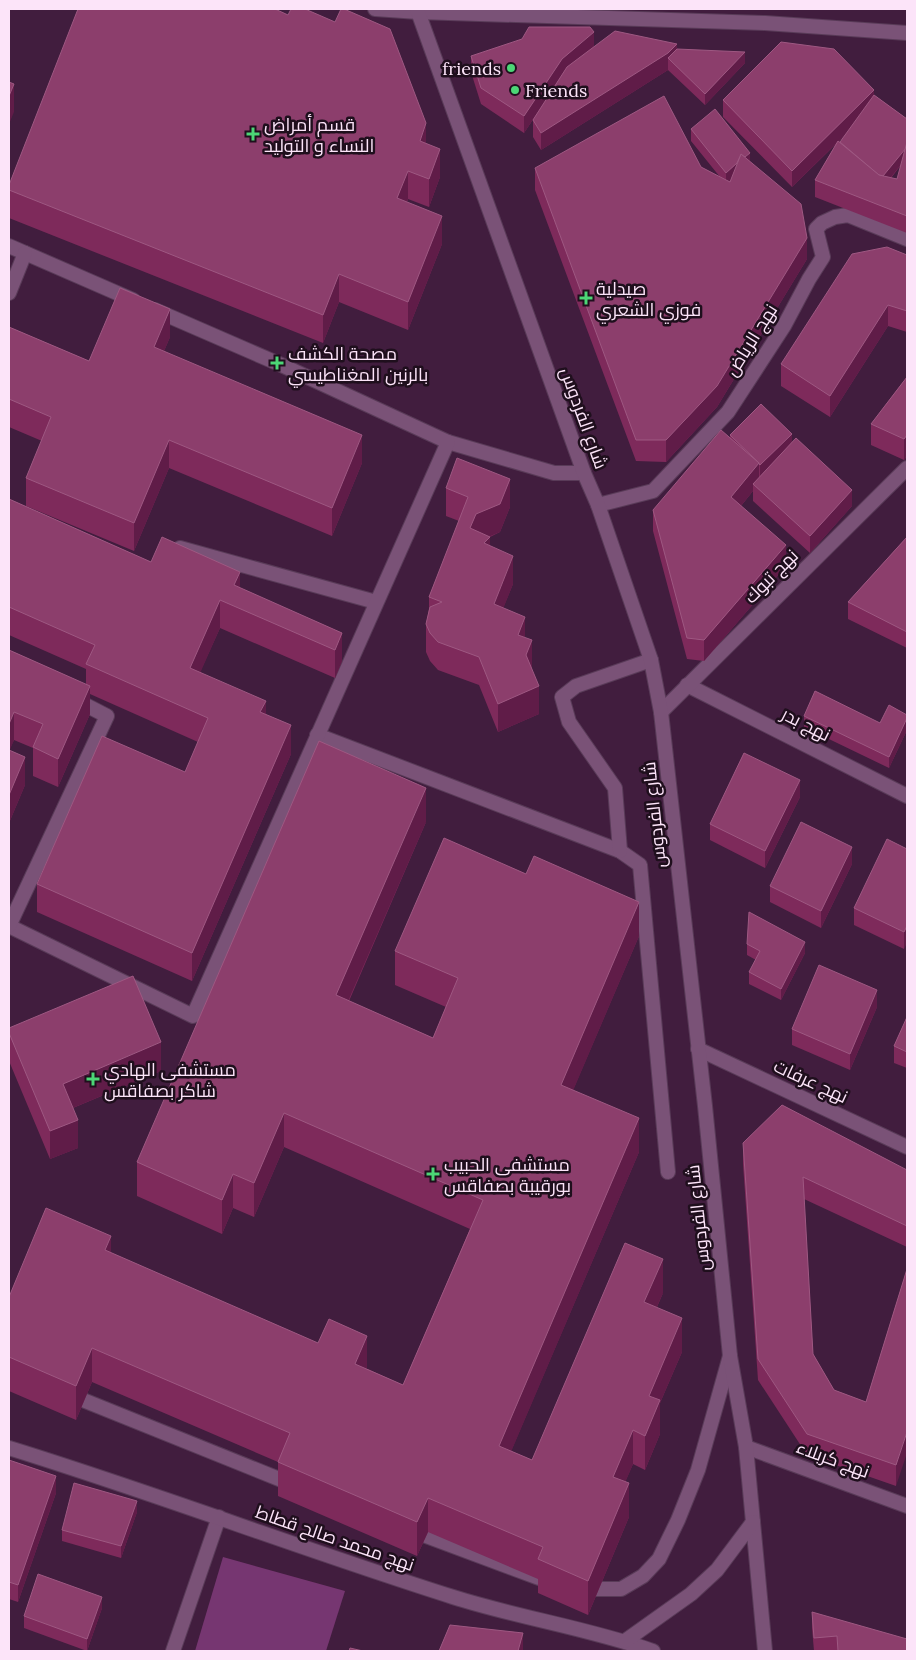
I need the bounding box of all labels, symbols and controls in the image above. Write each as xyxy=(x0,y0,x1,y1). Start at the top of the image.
place label: friends xyxy=(442,57,501,80)
marker: friends xyxy=(505,62,517,74)
place label: Friends xyxy=(525,79,587,102)
marker: Friends xyxy=(509,84,521,96)
place label: قسم أمراض النساء و التوليد xyxy=(264,113,374,157)
marker: قسم أمراض النساء و التوليد xyxy=(246,127,260,141)
place label: صيدلية فوزي الشعري xyxy=(596,277,701,324)
marker: صيدلية فوزي الشعري xyxy=(580,292,592,304)
street label: نهج الرياض xyxy=(720,300,783,381)
place label: مصحة الكشف بالرنين المغناطيسي xyxy=(288,342,428,388)
marker: مصحة الكشف بالرنين المغناطيسي xyxy=(270,356,284,370)
street label: شارع الفردوس xyxy=(554,364,613,472)
street label: نهج تبوك xyxy=(739,544,804,609)
street label: نهج بدر xyxy=(776,702,834,747)
street label: شارع الفردوس xyxy=(637,761,672,869)
street label: نهج عرفات xyxy=(770,1054,852,1109)
place label: مستشفى الهادي شاكر بصفاقس xyxy=(104,1058,236,1102)
marker: مستشفى الهادي شاكر بصفاقس xyxy=(86,1072,100,1086)
place label: مستشفى الحبيب بورقيبة بصفاقس xyxy=(444,1153,571,1197)
street label: شارع الفردوس xyxy=(681,1164,716,1272)
marker: مستشفى الحبيب بورقيبة بصفاقس xyxy=(426,1167,440,1181)
street label: نهج كربلاء xyxy=(793,1435,873,1484)
street label: نهج محمد صالح قطاط xyxy=(252,1500,417,1577)

